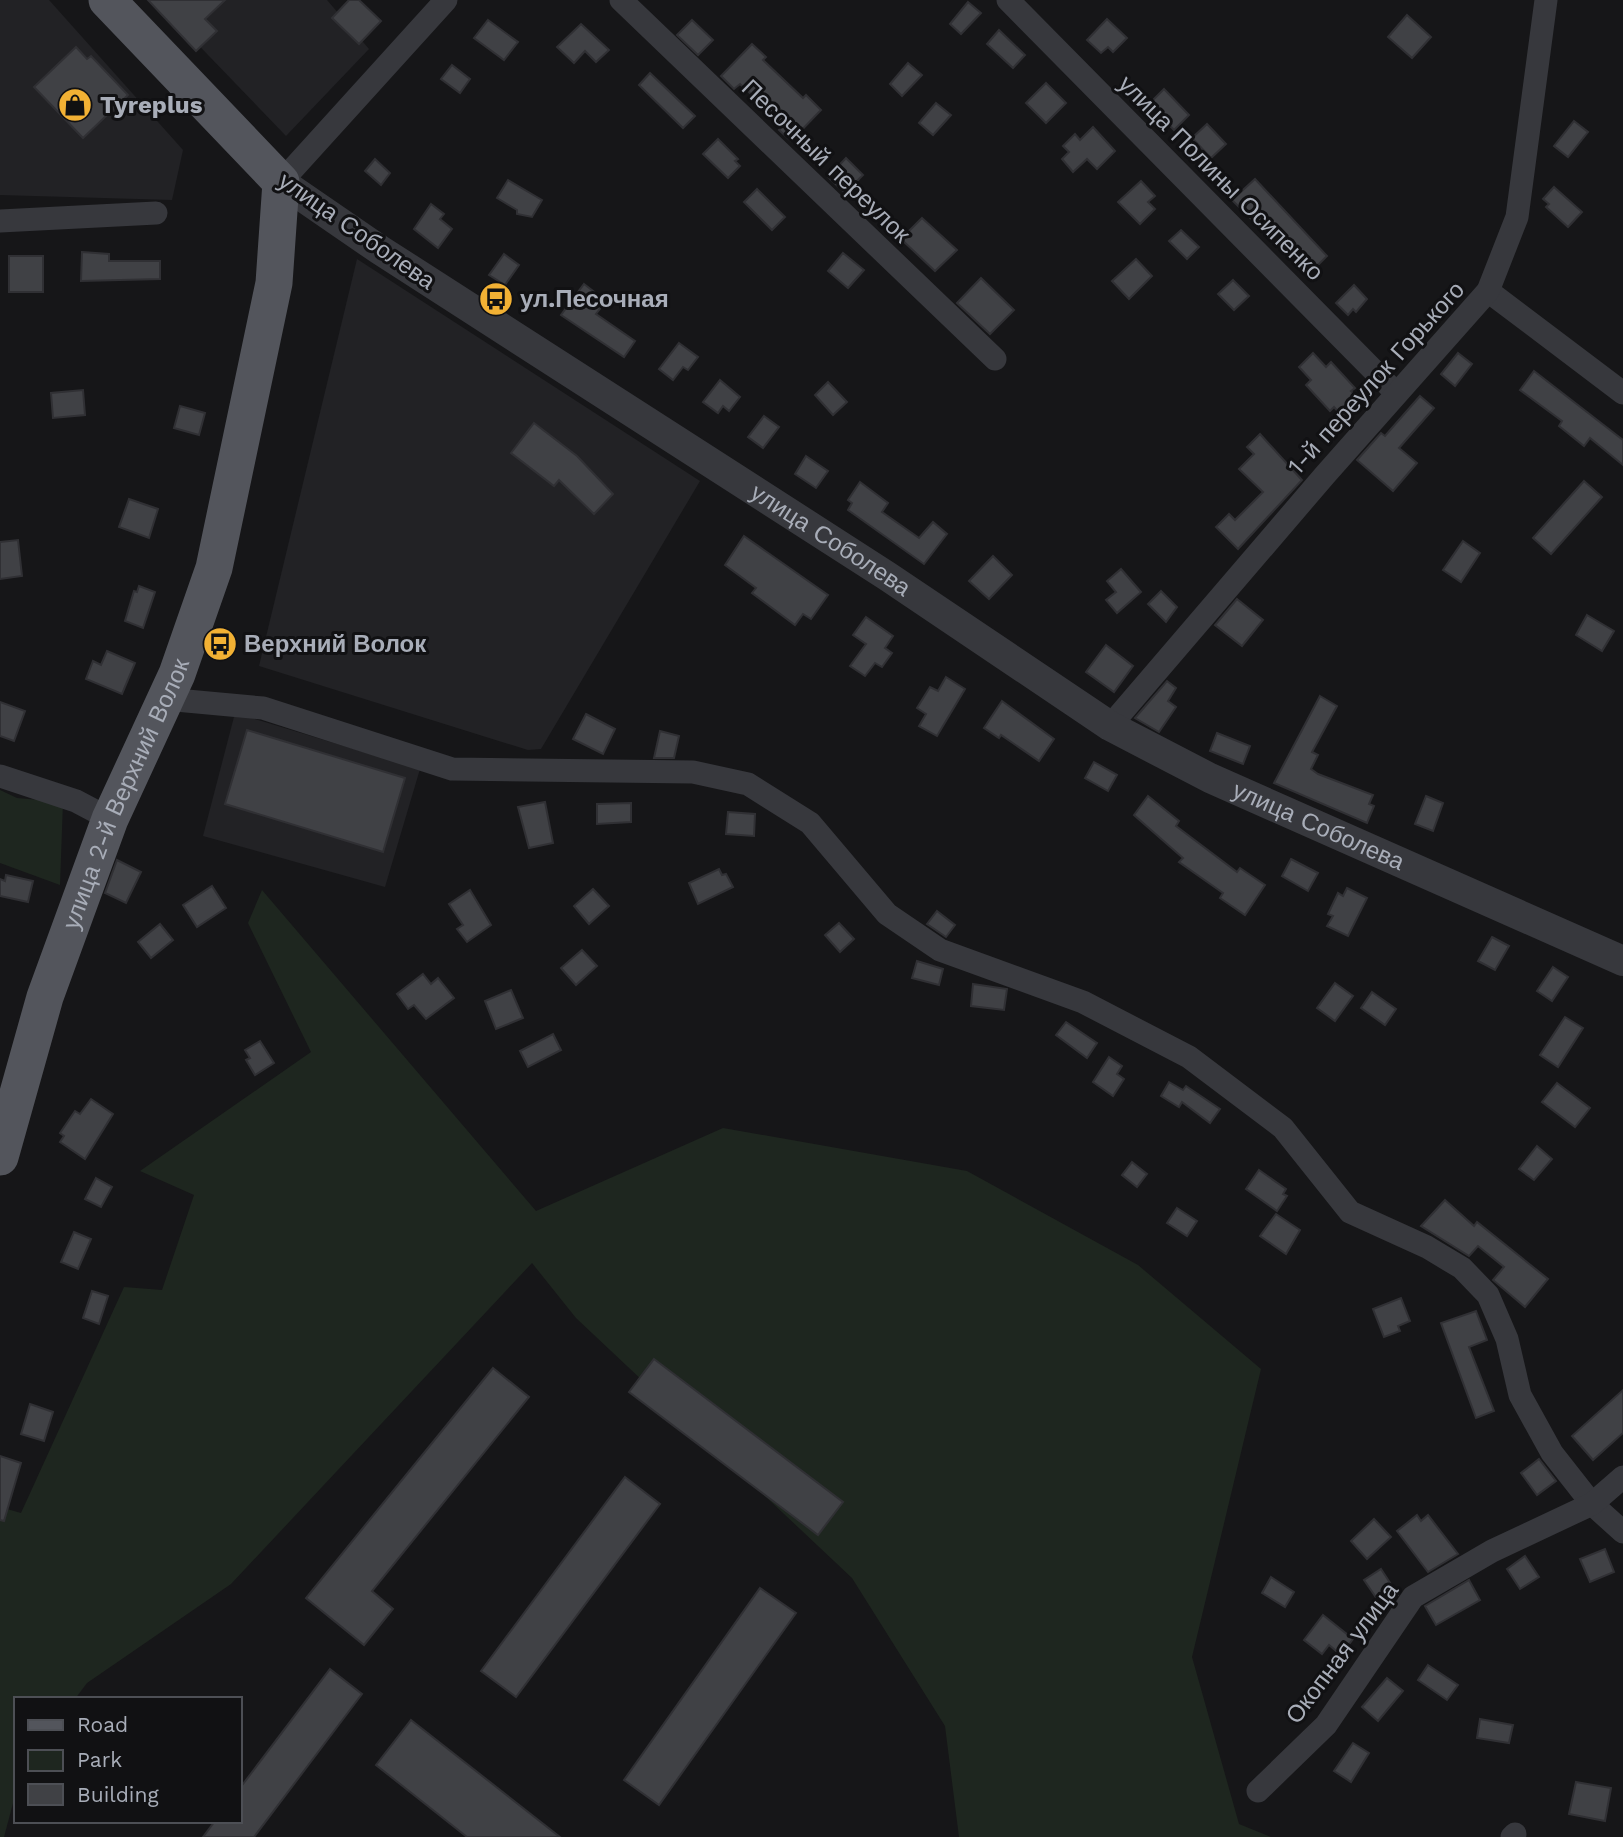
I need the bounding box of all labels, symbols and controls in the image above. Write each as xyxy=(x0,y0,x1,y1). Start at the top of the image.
street label: улица Полины Осипенко xyxy=(1113,70,1329,286)
street label: Песочный переулок xyxy=(736,74,916,249)
shop icon: Tyreplus xyxy=(56,86,94,124)
place label: Tyreplus xyxy=(100,91,203,119)
street label: улица Соболева xyxy=(273,167,441,296)
street label: 1-й переулок Горького xyxy=(1282,276,1470,480)
bus stop icon: ул.Песочная xyxy=(477,280,515,318)
place label: ул.Песочная xyxy=(520,285,669,313)
street label: улица Соболева xyxy=(746,478,916,602)
bus stop icon: Верхний Волок xyxy=(201,625,239,663)
place label: Верхний Волок xyxy=(244,630,427,658)
street label: улица 2-й Верхний Волок xyxy=(57,655,195,933)
street label: улица Соболева xyxy=(1228,776,1409,877)
street label: Окопная улица xyxy=(1280,1576,1405,1729)
legend xyxy=(14,1697,242,1823)
text: Road xyxy=(77,1712,128,1737)
text: Park xyxy=(77,1747,122,1772)
text: Building xyxy=(77,1782,159,1807)

